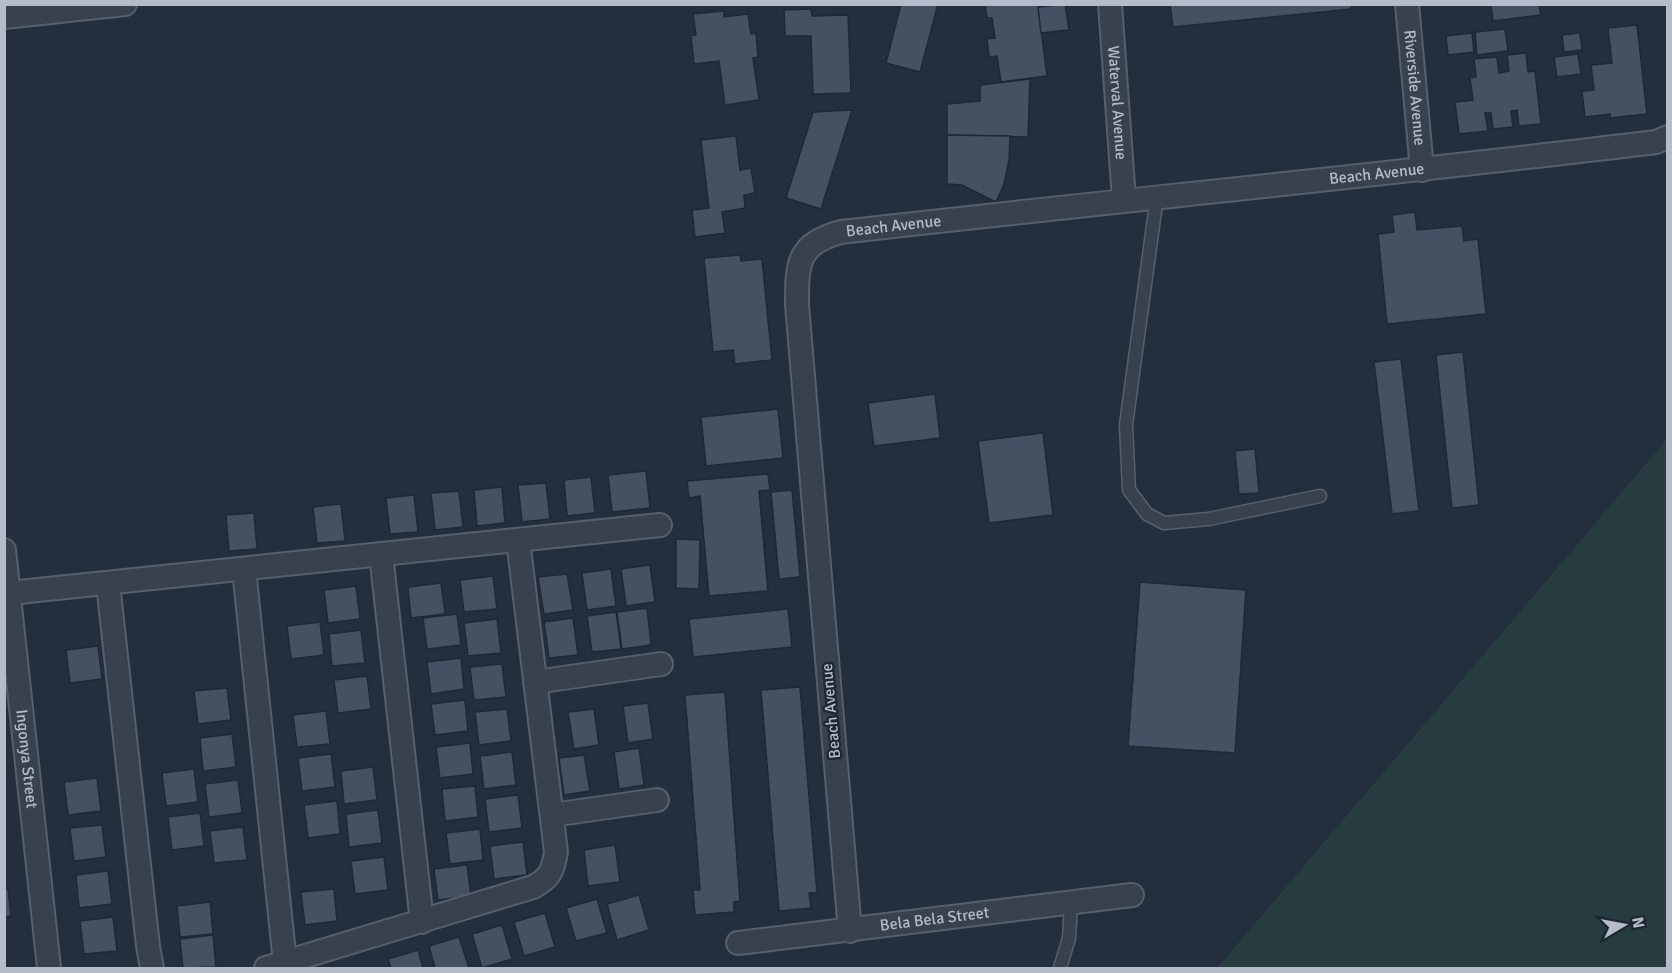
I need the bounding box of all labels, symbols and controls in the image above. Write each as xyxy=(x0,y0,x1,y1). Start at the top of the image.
street label: Riverside Avenue xyxy=(1399,29,1430,146)
street label: Waterval Avenue xyxy=(1103,45,1131,161)
street label: Beach Avenue xyxy=(1328,159,1425,189)
street label: Beach Avenue xyxy=(845,211,942,241)
street label: Beach Avenue xyxy=(817,663,845,759)
street label: Ingonya Street xyxy=(11,708,42,810)
north arrow xyxy=(1594,895,1654,955)
street label: Bela Bela Street xyxy=(879,902,991,936)
text: N xyxy=(1627,915,1649,930)

